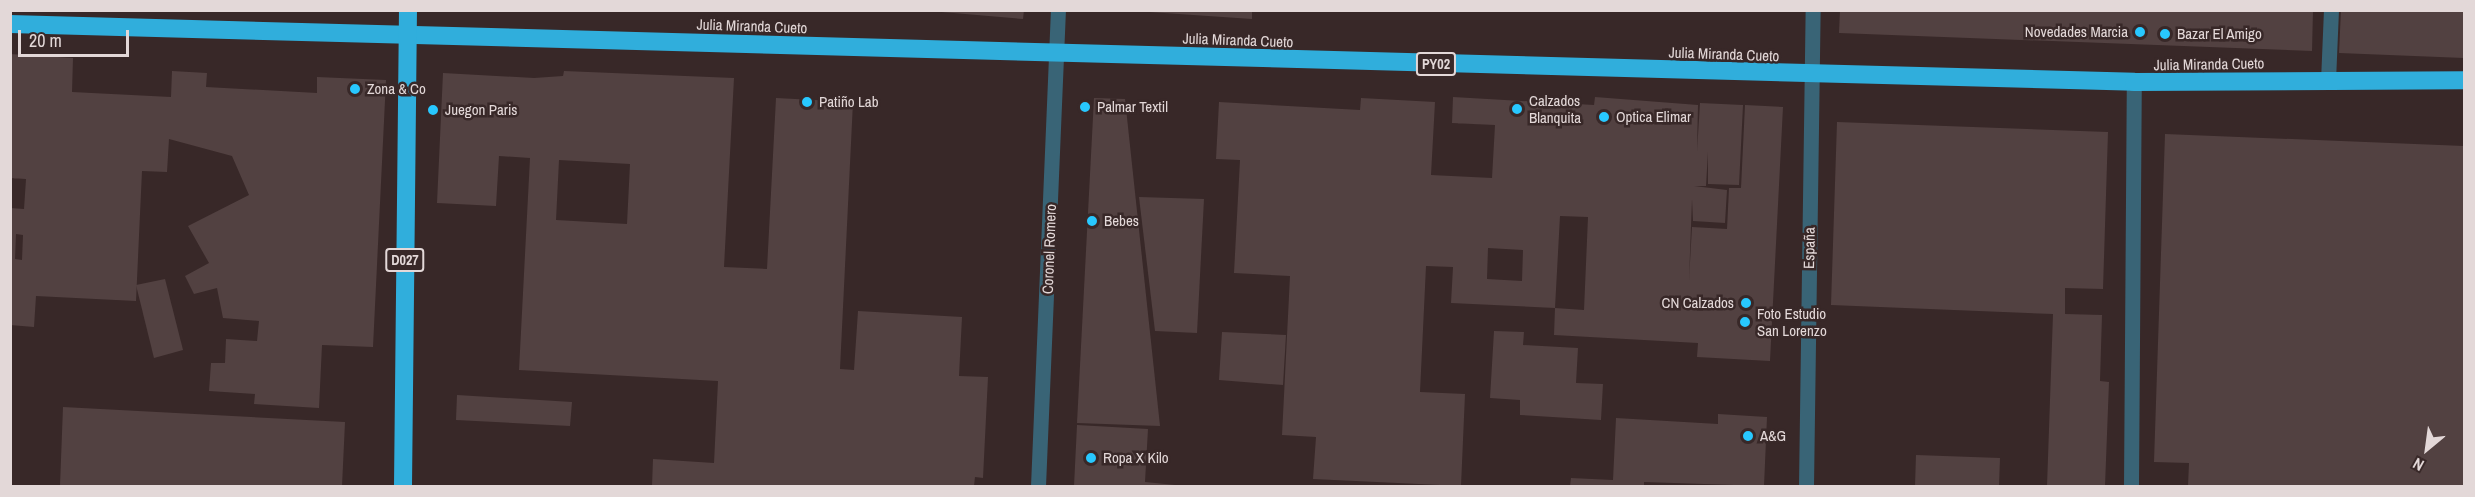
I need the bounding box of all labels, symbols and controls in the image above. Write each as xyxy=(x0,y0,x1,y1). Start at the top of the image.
street label: Julia Miranda Cueto xyxy=(696,15,808,37)
scale bar xyxy=(21,18,132,56)
place label: Novedades Marcia xyxy=(2025,23,2128,41)
marker: Novedades Marcia xyxy=(2133,25,2147,39)
place label: Bazar El Amigo xyxy=(2177,25,2262,43)
marker: Bazar El Amigo xyxy=(2158,27,2172,41)
text: 20 m xyxy=(29,28,62,53)
street label: Julia Miranda Cueto xyxy=(1182,29,1294,51)
street label: Julia Miranda Cueto xyxy=(1668,43,1780,65)
road number: PY02 xyxy=(1415,53,1457,75)
street label: Julia Miranda Cueto xyxy=(2153,54,2265,74)
place label: Zona & Co xyxy=(367,80,426,98)
marker: Zona & Co xyxy=(348,82,362,96)
place label: Calzados Blanquita xyxy=(1529,91,1581,126)
place label: Patiño Lab xyxy=(819,93,879,111)
marker: Patiño Lab xyxy=(800,95,814,109)
place label: Palmar Textil xyxy=(1097,98,1168,116)
marker: Palmar Textil xyxy=(1078,100,1092,114)
place label: Juegon Paris xyxy=(445,101,517,119)
marker: Calzados Blanquita xyxy=(1510,102,1524,116)
marker: Juegon Paris xyxy=(426,103,440,117)
place label: Optica Elimar xyxy=(1616,108,1691,126)
marker: Optica Elimar xyxy=(1597,110,1611,124)
street label: Coronel Romero xyxy=(1038,204,1060,294)
place label: Bebes xyxy=(1104,212,1139,230)
marker: Bebes xyxy=(1085,214,1099,228)
street label: España xyxy=(1800,227,1818,269)
road number: D027 xyxy=(384,249,426,271)
place label: CN Calzados xyxy=(1662,294,1734,312)
marker: CN Calzados xyxy=(1739,296,1753,310)
place label: Foto Estudio San Lorenzo xyxy=(1757,304,1827,339)
marker: Foto Estudio San Lorenzo xyxy=(1738,315,1752,329)
north arrow xyxy=(2397,419,2457,479)
place label: A&G xyxy=(1760,427,1786,445)
marker: A&G xyxy=(1741,429,1755,443)
place label: Ropa X Kilo xyxy=(1103,449,1169,467)
marker: Ropa X Kilo xyxy=(1084,451,1098,465)
text: N xyxy=(2409,453,2428,477)

